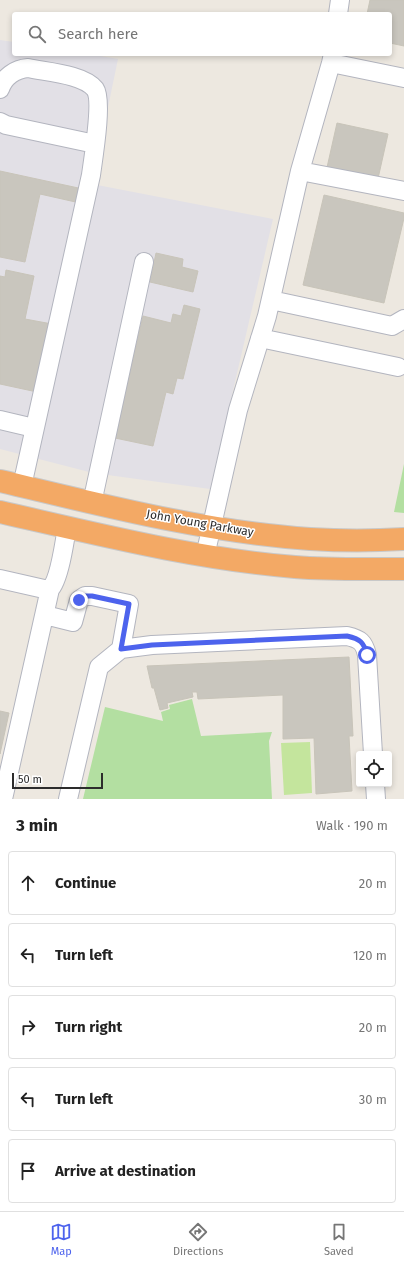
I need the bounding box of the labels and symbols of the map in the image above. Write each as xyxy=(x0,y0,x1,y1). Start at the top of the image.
street label: John Young Parkway xyxy=(145,507,255,539)
route end xyxy=(70,591,88,609)
route start xyxy=(358,646,376,664)
scale bar xyxy=(12,771,103,790)

